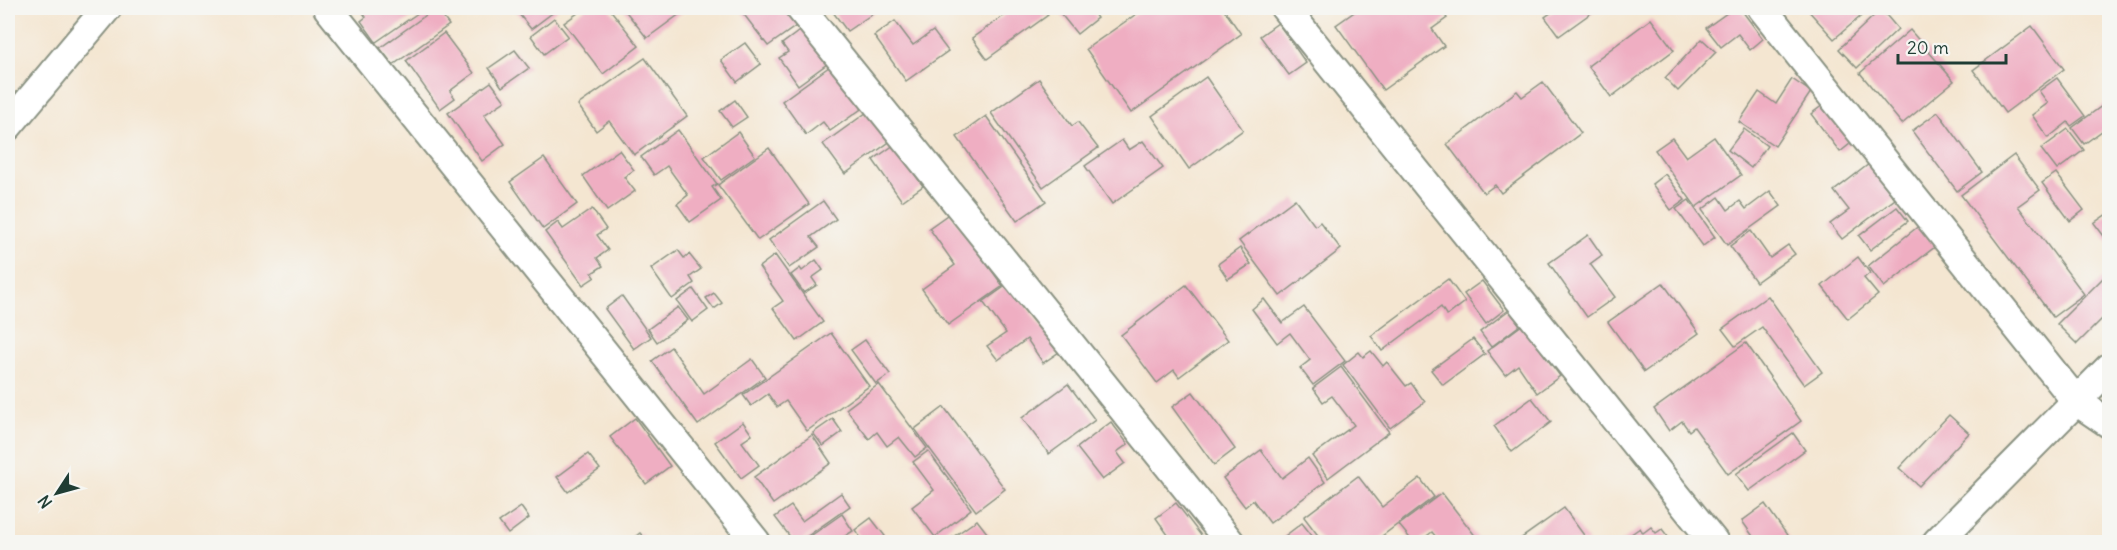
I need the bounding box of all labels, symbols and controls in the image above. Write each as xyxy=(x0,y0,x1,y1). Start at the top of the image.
scale bar xyxy=(1898,27,2006,65)
text: 20 m xyxy=(1907,36,1949,59)
north arrow xyxy=(27,463,87,523)
text: N xyxy=(34,491,56,512)

